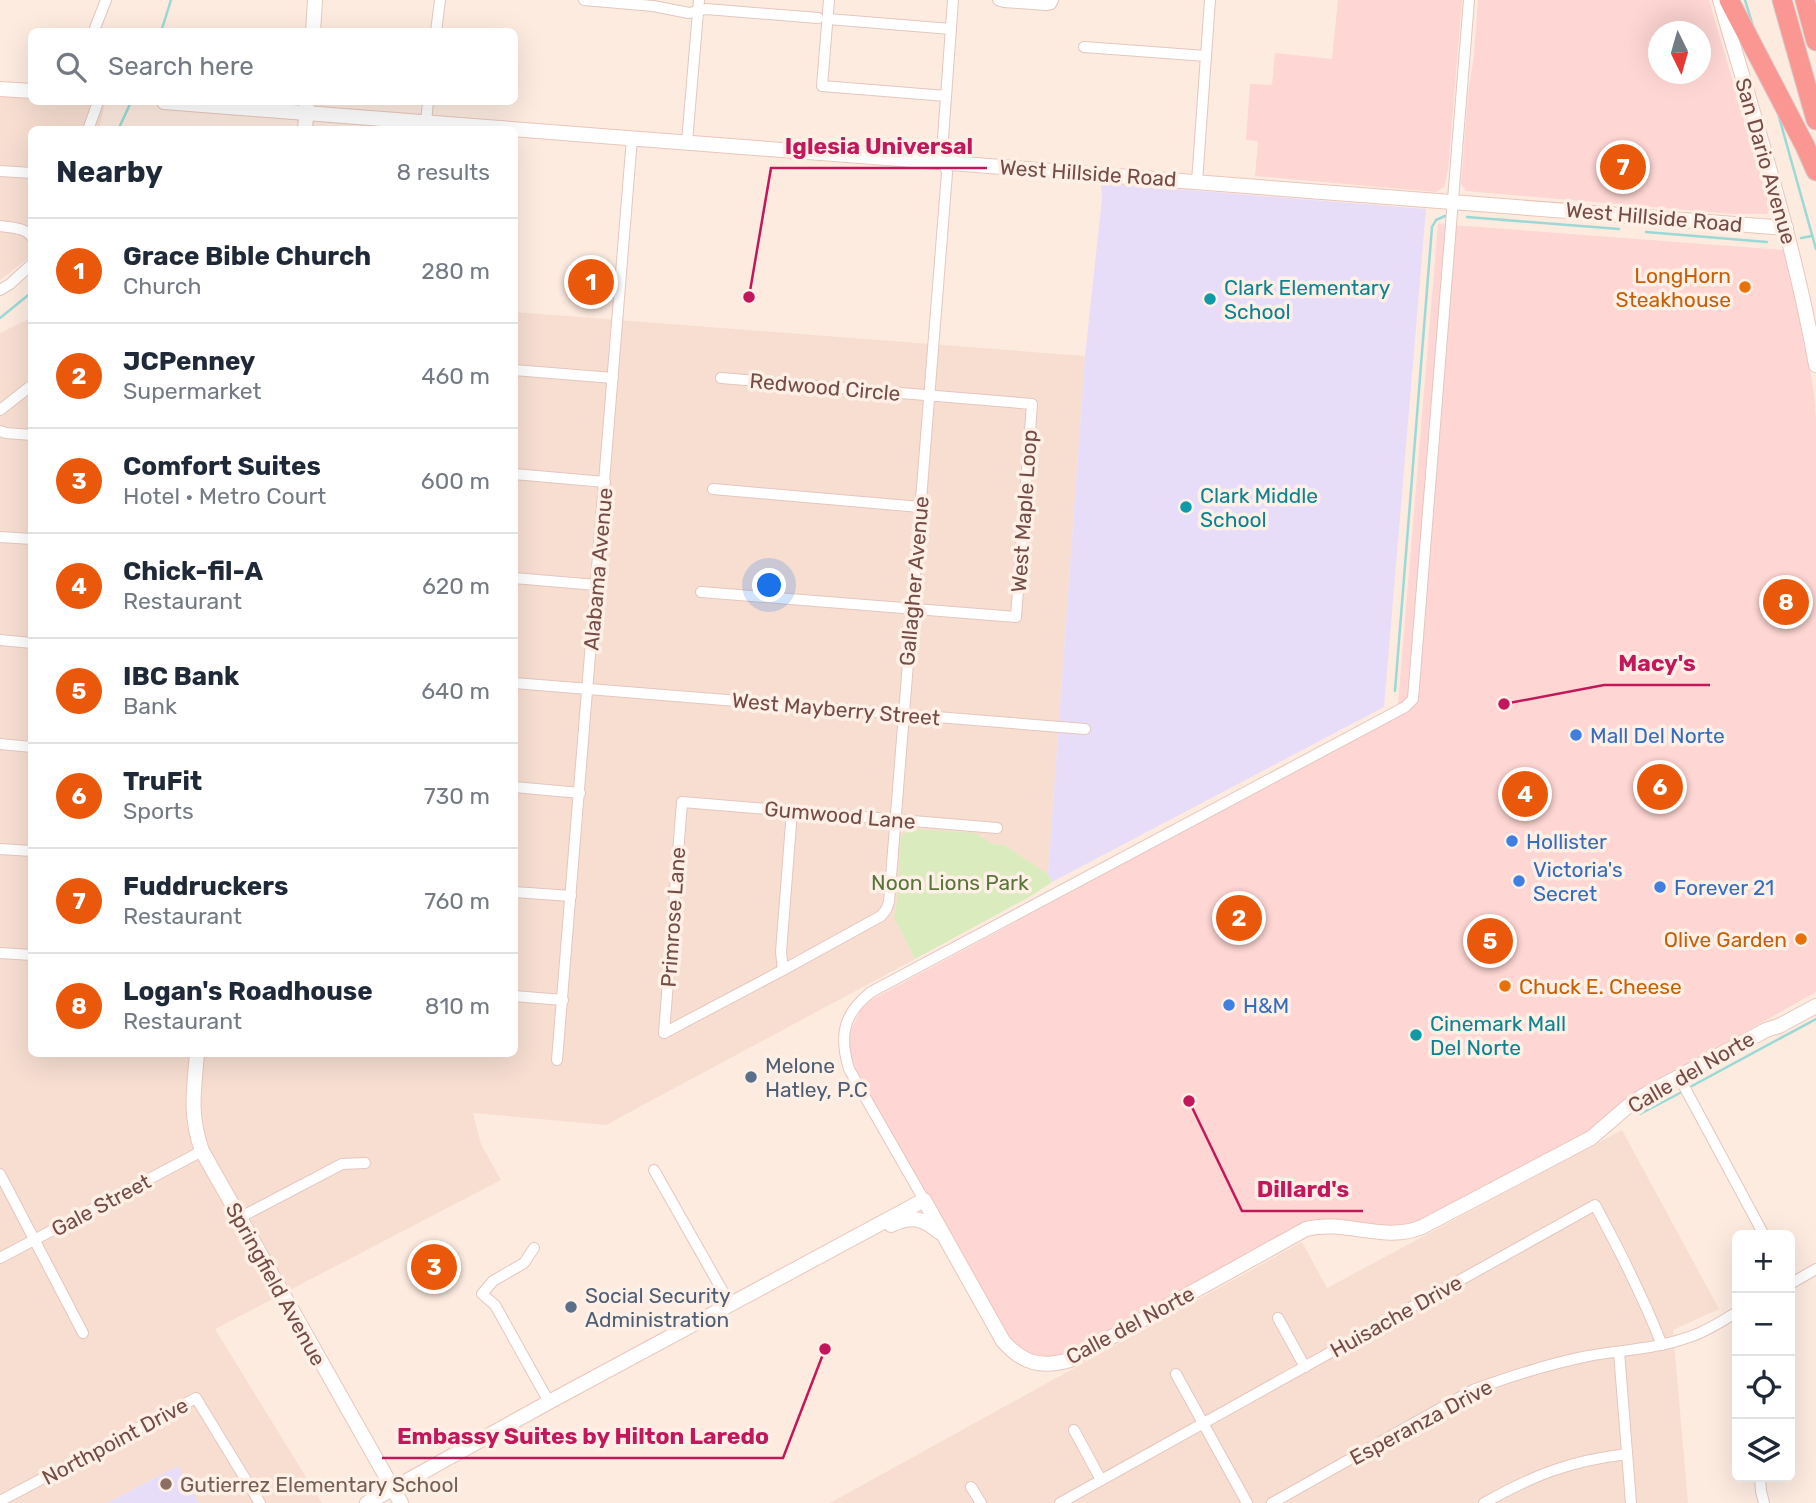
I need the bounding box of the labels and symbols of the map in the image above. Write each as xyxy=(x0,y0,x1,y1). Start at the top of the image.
north arrow xyxy=(1648,21,1711,84)
street label: San Dario Avenue xyxy=(1730,75,1802,247)
callout: Iglesia Universal xyxy=(771,124,987,168)
text: Iglesia Universal xyxy=(785,132,973,160)
pin: 7 xyxy=(1600,141,1646,193)
street label: West Hillside Road xyxy=(999,154,1177,192)
street label: West Hillside Road xyxy=(1565,197,1743,237)
pin: 1 xyxy=(568,256,614,308)
place label: LongHorn Steakhouse xyxy=(1616,263,1731,312)
place label: Clark Elementary School xyxy=(1224,275,1391,324)
marker: LongHorn Steakhouse xyxy=(1737,279,1753,295)
marker: Clark Elementary School xyxy=(1202,291,1218,307)
street label: Redwood Circle xyxy=(748,368,902,406)
street label: West Maple Loop xyxy=(1006,429,1042,593)
place label: Clark Middle School xyxy=(1200,483,1318,532)
street label: Alabama Avenue xyxy=(578,487,618,651)
street label: Gallagher Avenue xyxy=(894,495,934,667)
marker: Clark Middle School xyxy=(1178,499,1194,515)
your location xyxy=(752,568,786,602)
pin: 8 xyxy=(1763,576,1809,628)
callout: Macy's xyxy=(1604,641,1710,685)
text: Macy's xyxy=(1618,649,1696,677)
street label: West Mayberry Street xyxy=(731,687,941,731)
place label: Mall Del Norte xyxy=(1590,723,1725,748)
marker: Mall Del Norte xyxy=(1568,727,1584,743)
pin: 6 xyxy=(1637,761,1683,813)
pin: 4 xyxy=(1502,768,1548,820)
street label: Gumwood Lane xyxy=(763,796,917,834)
place label: Hollister xyxy=(1526,829,1607,854)
marker: Hollister xyxy=(1504,833,1520,849)
street label: Primrose Lane xyxy=(656,846,690,988)
place label: Victoria's Secret xyxy=(1533,857,1623,906)
park label: Noon Lions Park xyxy=(871,870,1029,895)
marker: Victoria's Secret xyxy=(1511,873,1527,889)
place label: Forever 21 xyxy=(1674,875,1774,900)
marker: Forever 21 xyxy=(1652,879,1668,895)
pin: 2 xyxy=(1216,892,1262,944)
pin: 5 xyxy=(1467,915,1513,967)
place label: Olive Garden xyxy=(1664,927,1787,952)
marker: Olive Garden xyxy=(1793,931,1809,947)
place label: Chuck E. Cheese xyxy=(1519,974,1682,999)
marker: Chuck E. Cheese xyxy=(1497,978,1513,994)
place label: H&M xyxy=(1243,993,1289,1018)
marker: H&M xyxy=(1221,997,1237,1013)
place label: Cinemark Mall Del Norte xyxy=(1430,1011,1566,1060)
street label: Calle del Norte xyxy=(1623,1026,1759,1118)
marker: Cinemark Mall Del Norte xyxy=(1408,1027,1424,1043)
place label: Melone Hatley, P.C xyxy=(765,1053,868,1102)
marker: Melone Hatley, P.C xyxy=(743,1069,759,1085)
callout: Dillard's xyxy=(1242,1167,1363,1211)
street label: Gale Street xyxy=(47,1168,155,1242)
text: Dillard's xyxy=(1257,1175,1350,1203)
street label: Springfield Avenue xyxy=(221,1198,331,1370)
pin: 3 xyxy=(411,1241,457,1293)
street label: Huisache Drive xyxy=(1326,1269,1466,1363)
street label: Calle del Norte xyxy=(1062,1281,1198,1369)
place label: Social Security Administration xyxy=(585,1283,731,1332)
marker: Social Security Administration xyxy=(563,1299,579,1315)
street label: Esperanza Drive xyxy=(1345,1374,1497,1470)
street label: Northpoint Drive xyxy=(38,1392,192,1490)
callout: Embassy Suites by Hilton Laredo xyxy=(382,1414,783,1458)
text: Embassy Suites by Hilton Laredo xyxy=(397,1422,769,1450)
place label: Gutierrez Elementary School xyxy=(180,1472,459,1497)
marker: Gutierrez Elementary School xyxy=(158,1476,174,1492)

